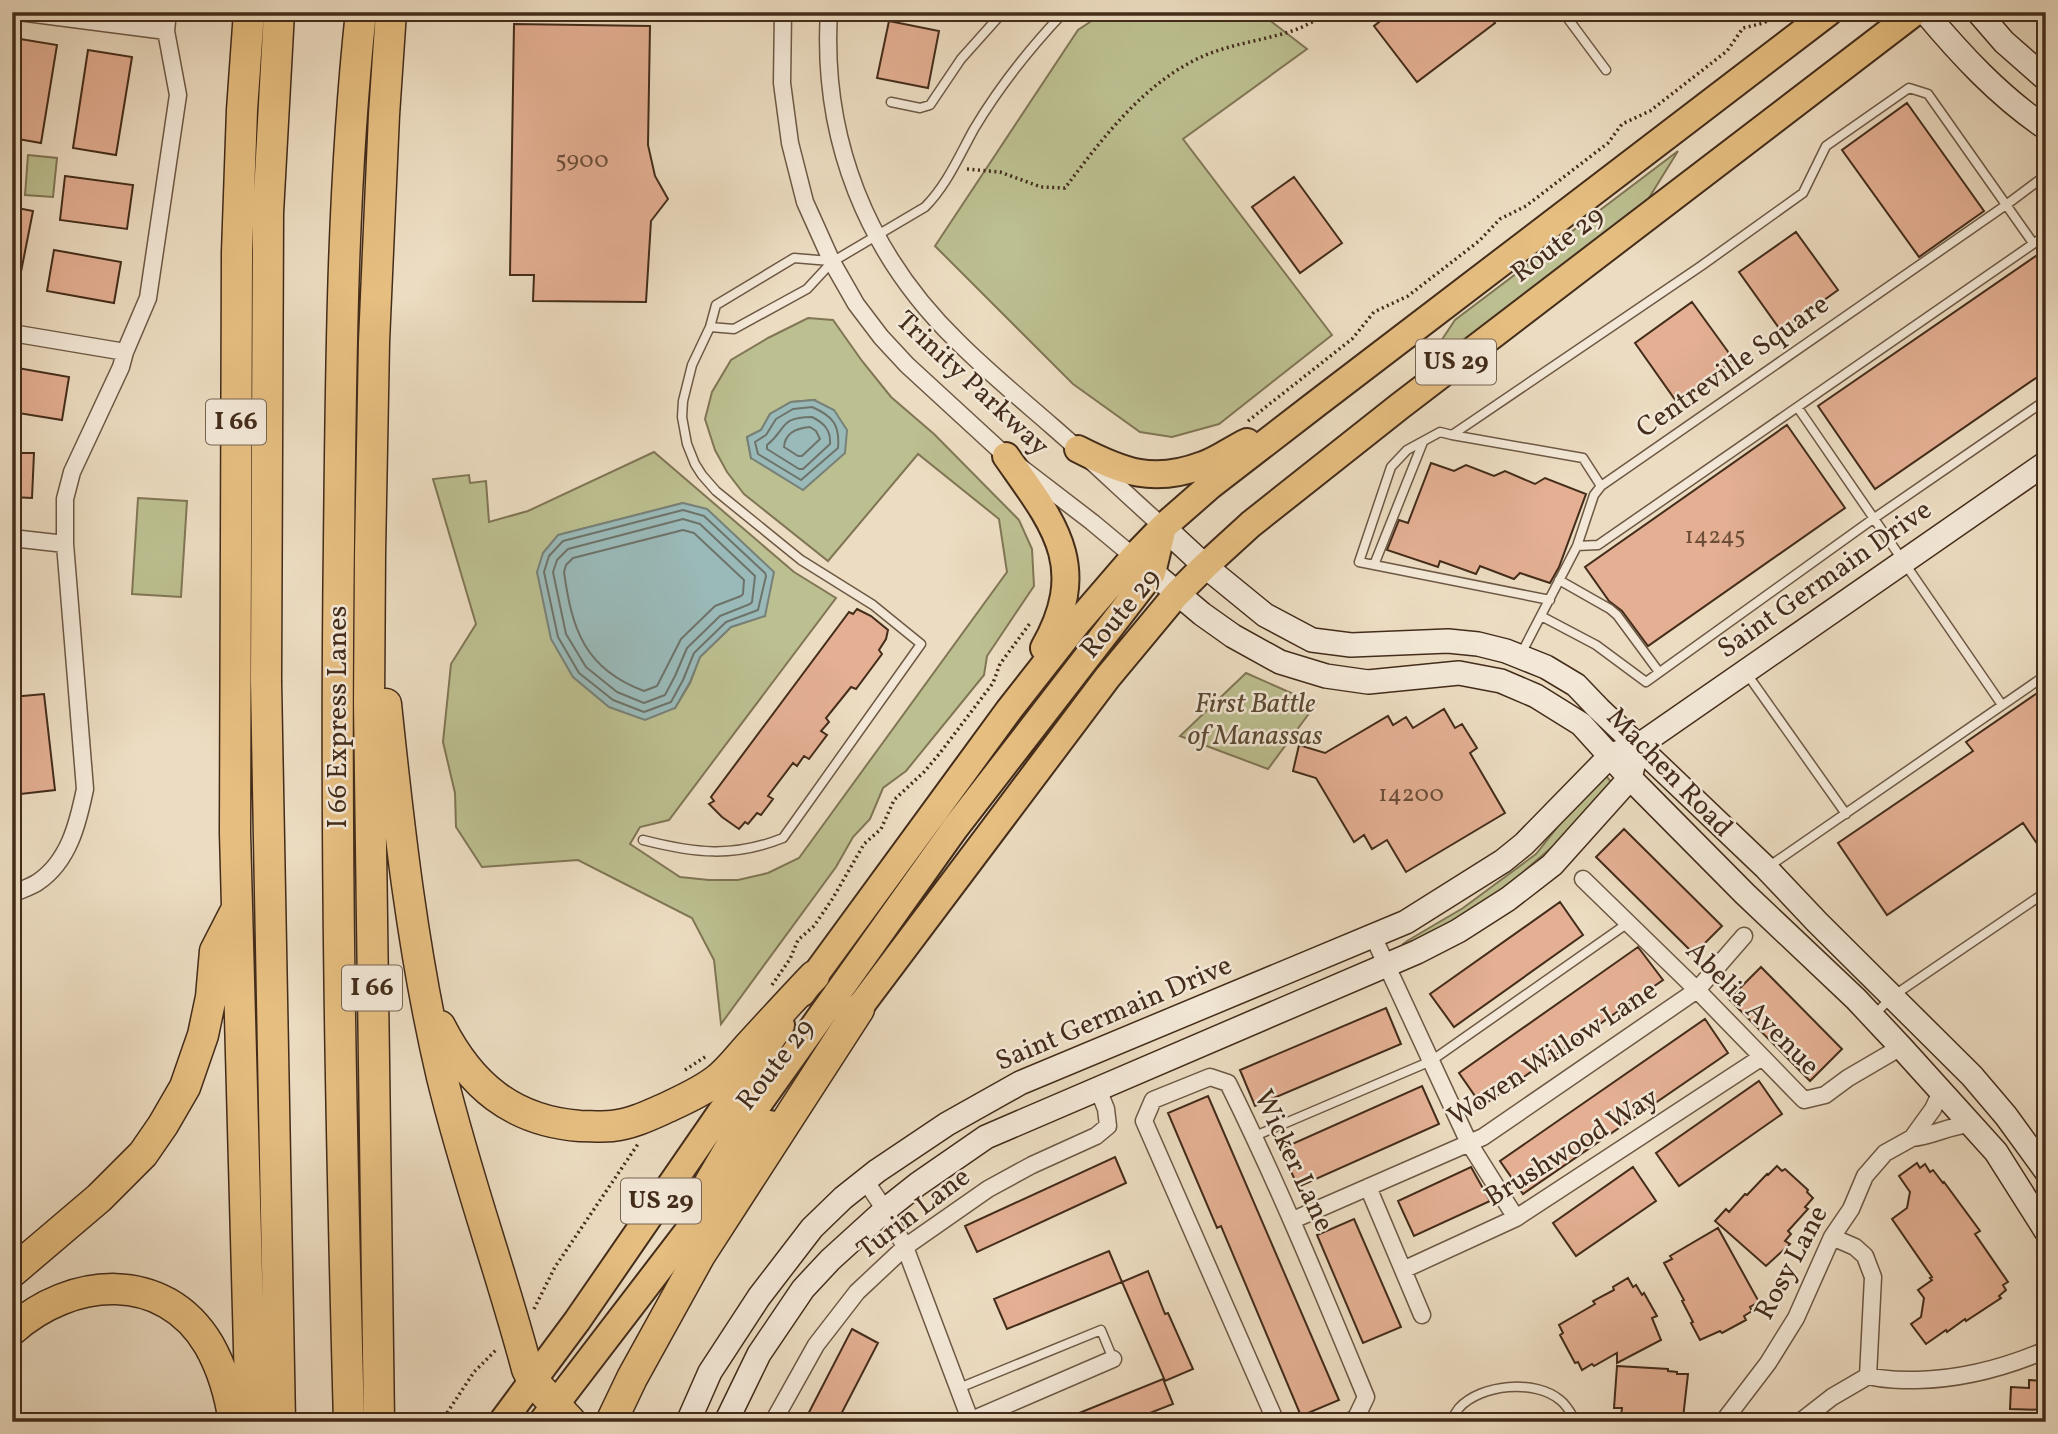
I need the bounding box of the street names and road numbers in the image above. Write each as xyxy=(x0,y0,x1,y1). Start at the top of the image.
street label: Route 29 xyxy=(1504,197,1612,293)
street label: Centreville Square xyxy=(1629,286,1837,448)
street label: Trinity Parkway xyxy=(887,302,1057,466)
road number: US 29 xyxy=(1416,340,1496,384)
road number: I 66 xyxy=(206,400,266,444)
street label: Saint Germain Drive xyxy=(1710,491,1940,669)
street label: Route 29 xyxy=(1072,560,1170,668)
street label: I 66 Express Lanes xyxy=(319,605,358,829)
street label: Machen Road xyxy=(1597,699,1741,847)
street label: Abelia Avenue xyxy=(1676,933,1828,1085)
street label: Saint Germain Drive xyxy=(990,947,1238,1081)
road number: I 66 xyxy=(342,965,402,1010)
street label: Woven Willow Lane xyxy=(1441,972,1665,1136)
street label: Route 29 xyxy=(728,1011,824,1119)
street label: Brushwood Way xyxy=(1477,1079,1667,1217)
street label: Wicker Lane xyxy=(1243,1084,1343,1238)
street label: Turin Lane xyxy=(849,1158,979,1270)
road number: US 29 xyxy=(621,1178,701,1224)
street label: Rosy Lane xyxy=(1746,1199,1838,1327)

